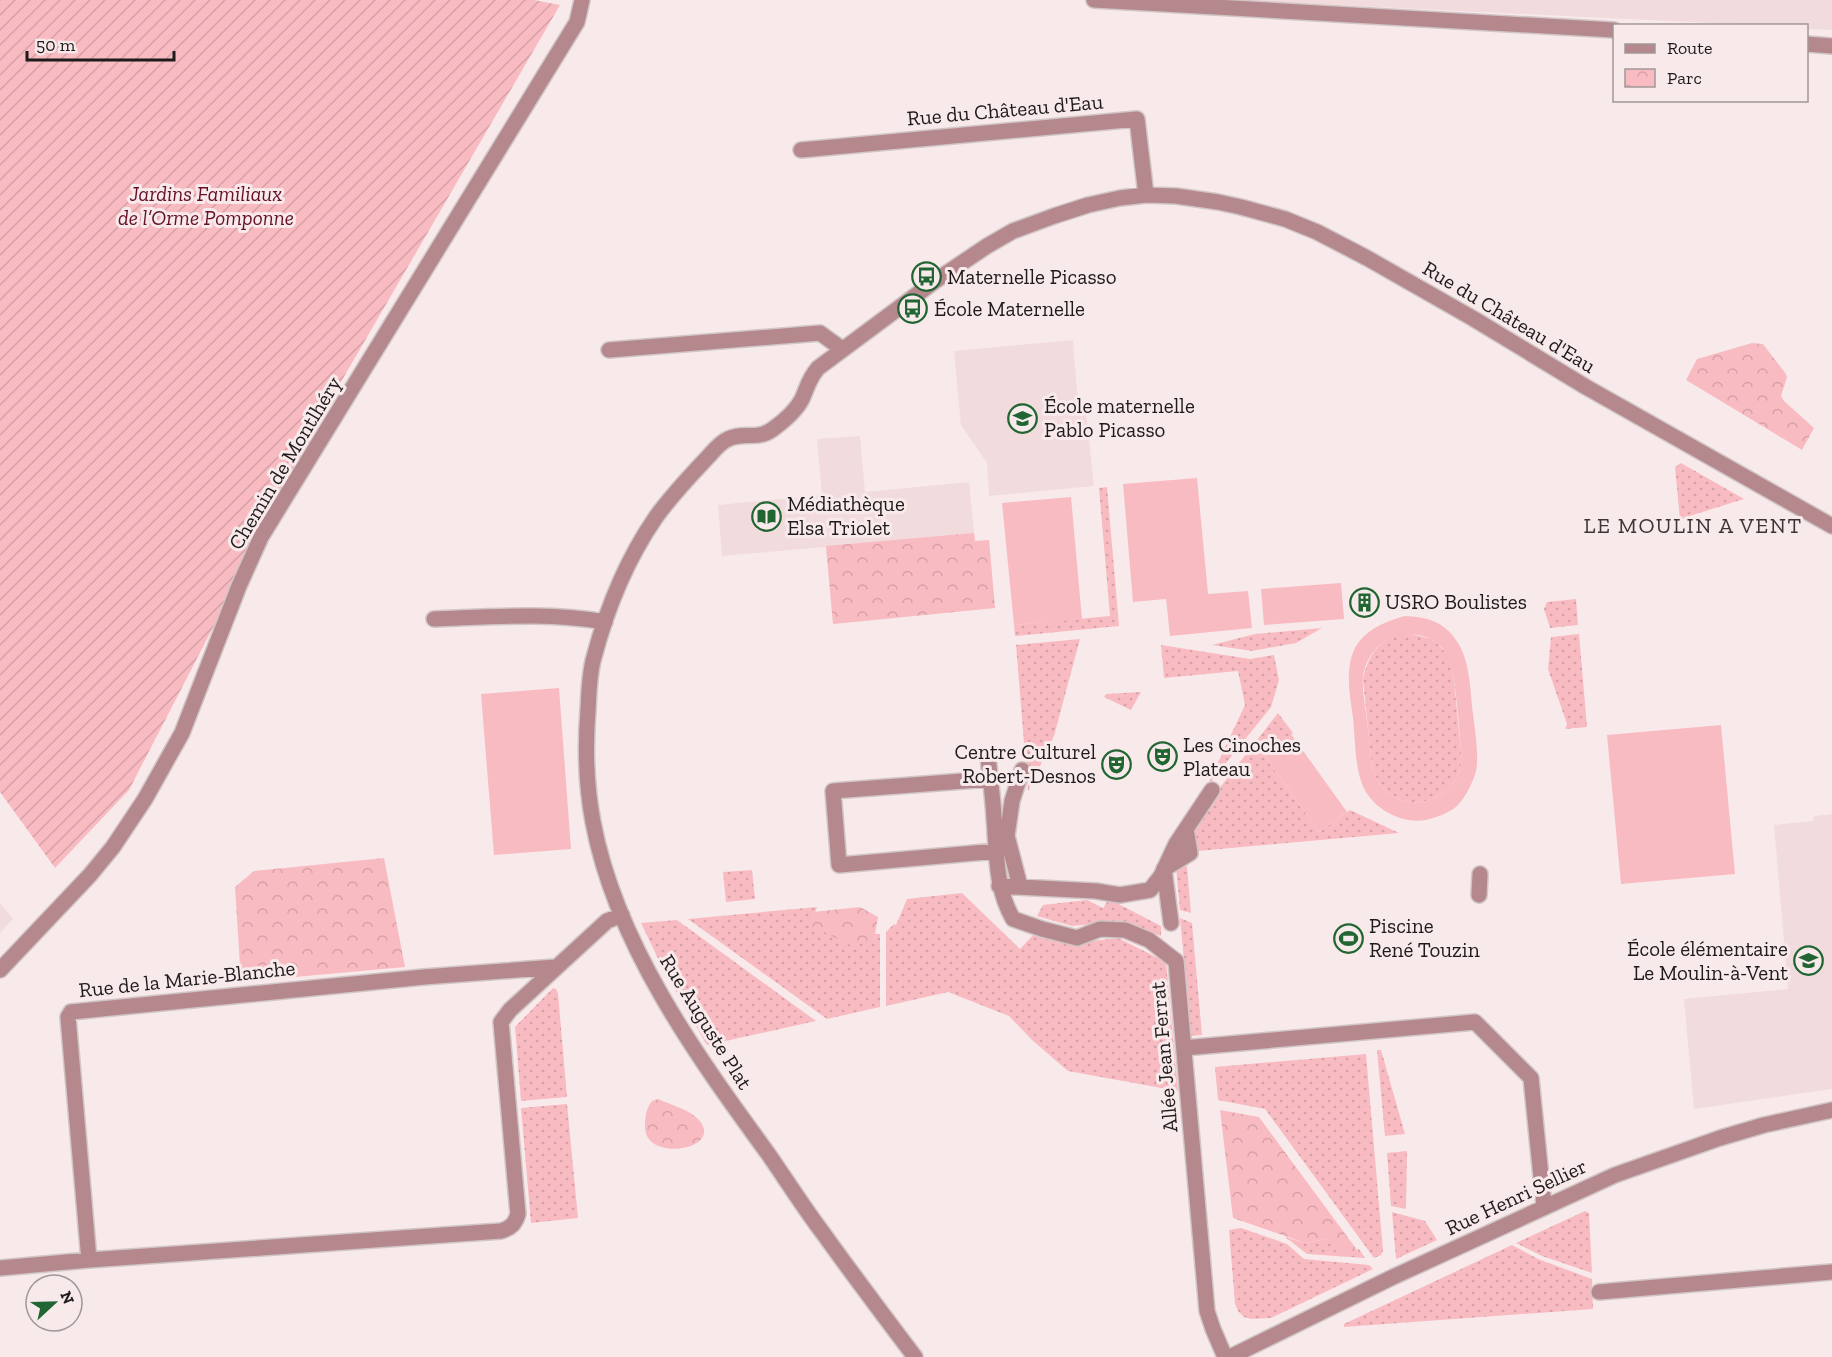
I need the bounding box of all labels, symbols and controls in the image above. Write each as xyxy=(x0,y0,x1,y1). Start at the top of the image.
scale bar xyxy=(27,24,174,62)
legend xyxy=(1613,24,1808,102)
text: 50 m xyxy=(36,34,76,56)
text: Route xyxy=(1667,37,1712,59)
text: Parc xyxy=(1667,67,1702,89)
street label: Rue du Château d'Eau xyxy=(906,88,1104,131)
park label: Jardins Familiaux de l’Orme Pomponne xyxy=(118,181,294,230)
street label: Rue du Château d'Eau xyxy=(1418,255,1600,378)
bus stop icon: Maternelle Picasso xyxy=(910,261,942,293)
place label: Maternelle Picasso xyxy=(947,264,1117,289)
bus stop icon: École Maternelle xyxy=(897,293,929,325)
place label: École Maternelle xyxy=(934,296,1085,321)
street label: Chemin de Montlhéry xyxy=(223,371,346,554)
place label: École maternelle Pablo Picasso xyxy=(1044,393,1195,442)
school or university icon: École maternelle Pablo Picasso xyxy=(1007,402,1039,434)
place label: Médiathèque Elsa Triolet xyxy=(787,491,905,540)
library icon: Médiathèque Elsa Triolet xyxy=(750,500,782,532)
district label: LE MOULIN A VENT xyxy=(1583,512,1803,539)
building icon: USRO Boulistes xyxy=(1348,586,1380,618)
place label: USRO Boulistes xyxy=(1385,589,1527,614)
place label: Les Cinoches Plateau xyxy=(1183,732,1301,781)
place label: Centre Culturel Robert-Desnos xyxy=(955,739,1096,788)
theatre icon: Les Cinoches Plateau xyxy=(1146,741,1178,773)
theatre icon: Centre Culturel Robert-Desnos xyxy=(1101,748,1133,780)
place label: Piscine René Touzin xyxy=(1369,913,1480,962)
sports icon: Piscine René Touzin xyxy=(1332,922,1364,954)
place label: École élémentaire Le Moulin-à-Vent xyxy=(1627,936,1788,985)
school or university icon: École élémentaire Le Moulin-à-Vent xyxy=(1793,945,1825,977)
street label: Rue Auguste Plat xyxy=(655,950,758,1094)
street label: Rue de la Marie-Blanche xyxy=(77,955,297,1002)
street label: Allée Jean Ferrat xyxy=(1144,980,1183,1134)
street label: Rue Henri Sellier xyxy=(1441,1153,1590,1240)
north arrow xyxy=(24,1273,84,1333)
text: N xyxy=(56,1288,79,1307)

